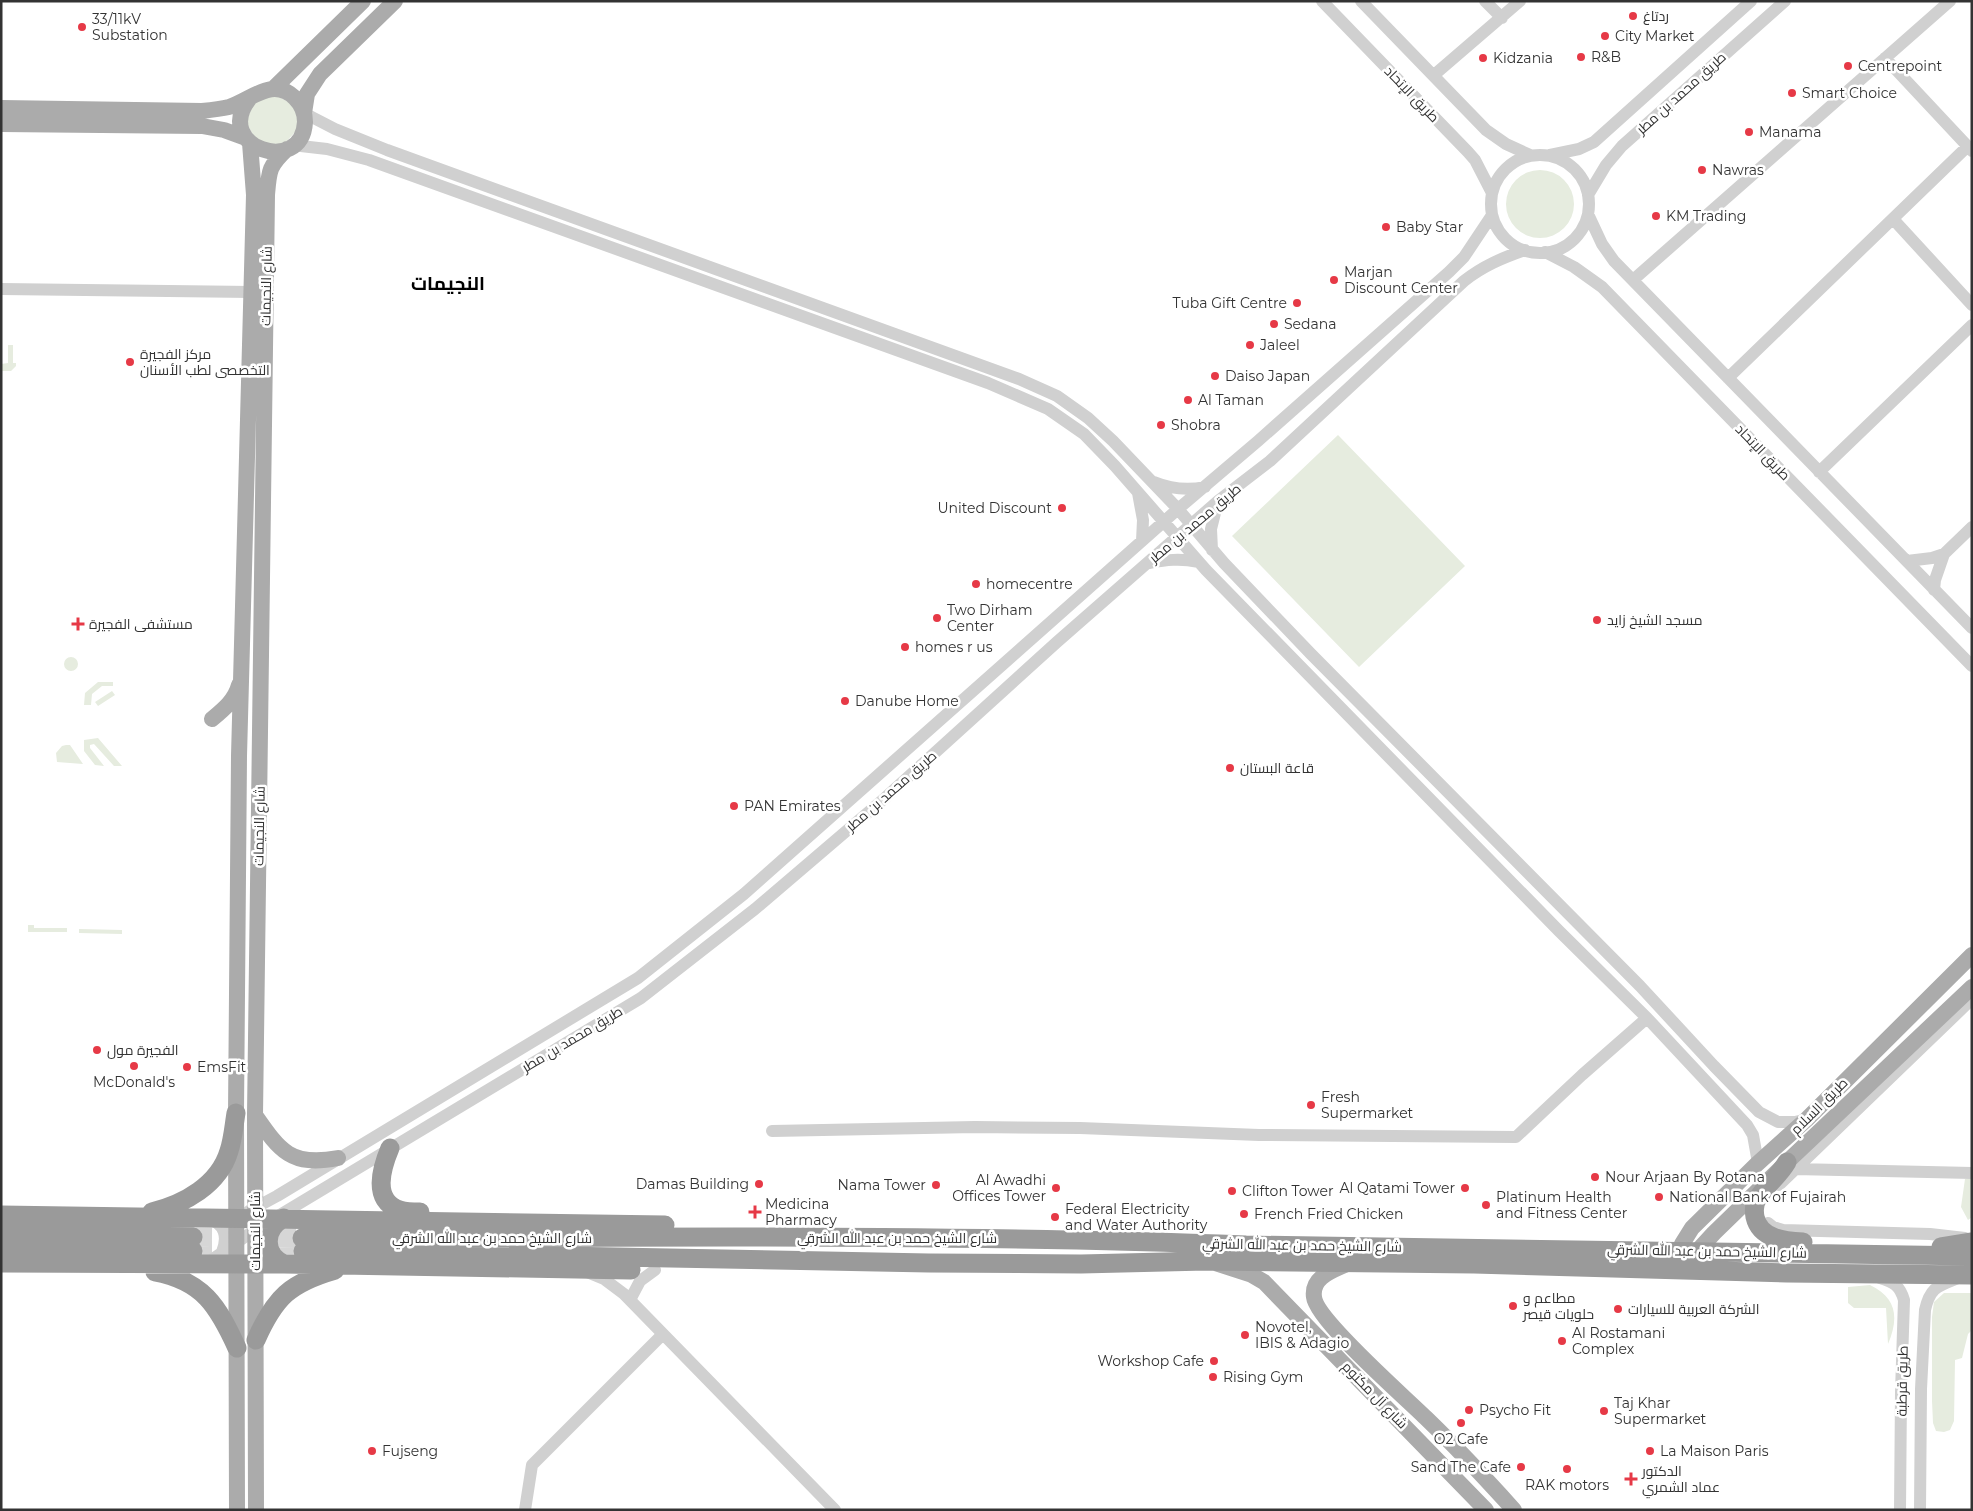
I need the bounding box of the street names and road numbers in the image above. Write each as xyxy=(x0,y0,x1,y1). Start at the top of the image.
street label: طريق محمد بن مطر xyxy=(1632,48,1730,139)
street label: طريق اﻹتحاد xyxy=(1381,62,1443,126)
street label: شارع النجيمات xyxy=(256,246,276,326)
street label: طريق اﻹتحاد xyxy=(1732,420,1794,484)
street label: طريق محمد بن مطر xyxy=(1145,479,1245,567)
street label: طريق محمد بن مطر xyxy=(841,747,940,836)
street label: شارع النجيمات xyxy=(249,786,269,866)
street label: طريق محمد بن مطر xyxy=(517,1002,626,1077)
street label: طريق السلام xyxy=(1787,1074,1852,1139)
street label: شارع النجيمات xyxy=(246,1191,264,1271)
street label: شارع الشيخ حمد بن عبد الله الشرقي xyxy=(392,1229,592,1250)
street label: شارع الشيخ حمد بن عبد الله الشرقي xyxy=(797,1229,997,1250)
street label: شارع الشيخ حمد بن عبد الله الشرقي xyxy=(1202,1234,1402,1259)
street label: شارع الشيخ حمد بن عبد الله الشرقي xyxy=(1607,1240,1807,1265)
street label: طريق قرطبة xyxy=(1892,1345,1912,1417)
street label: شارع آل مكتوم xyxy=(1338,1358,1412,1433)

